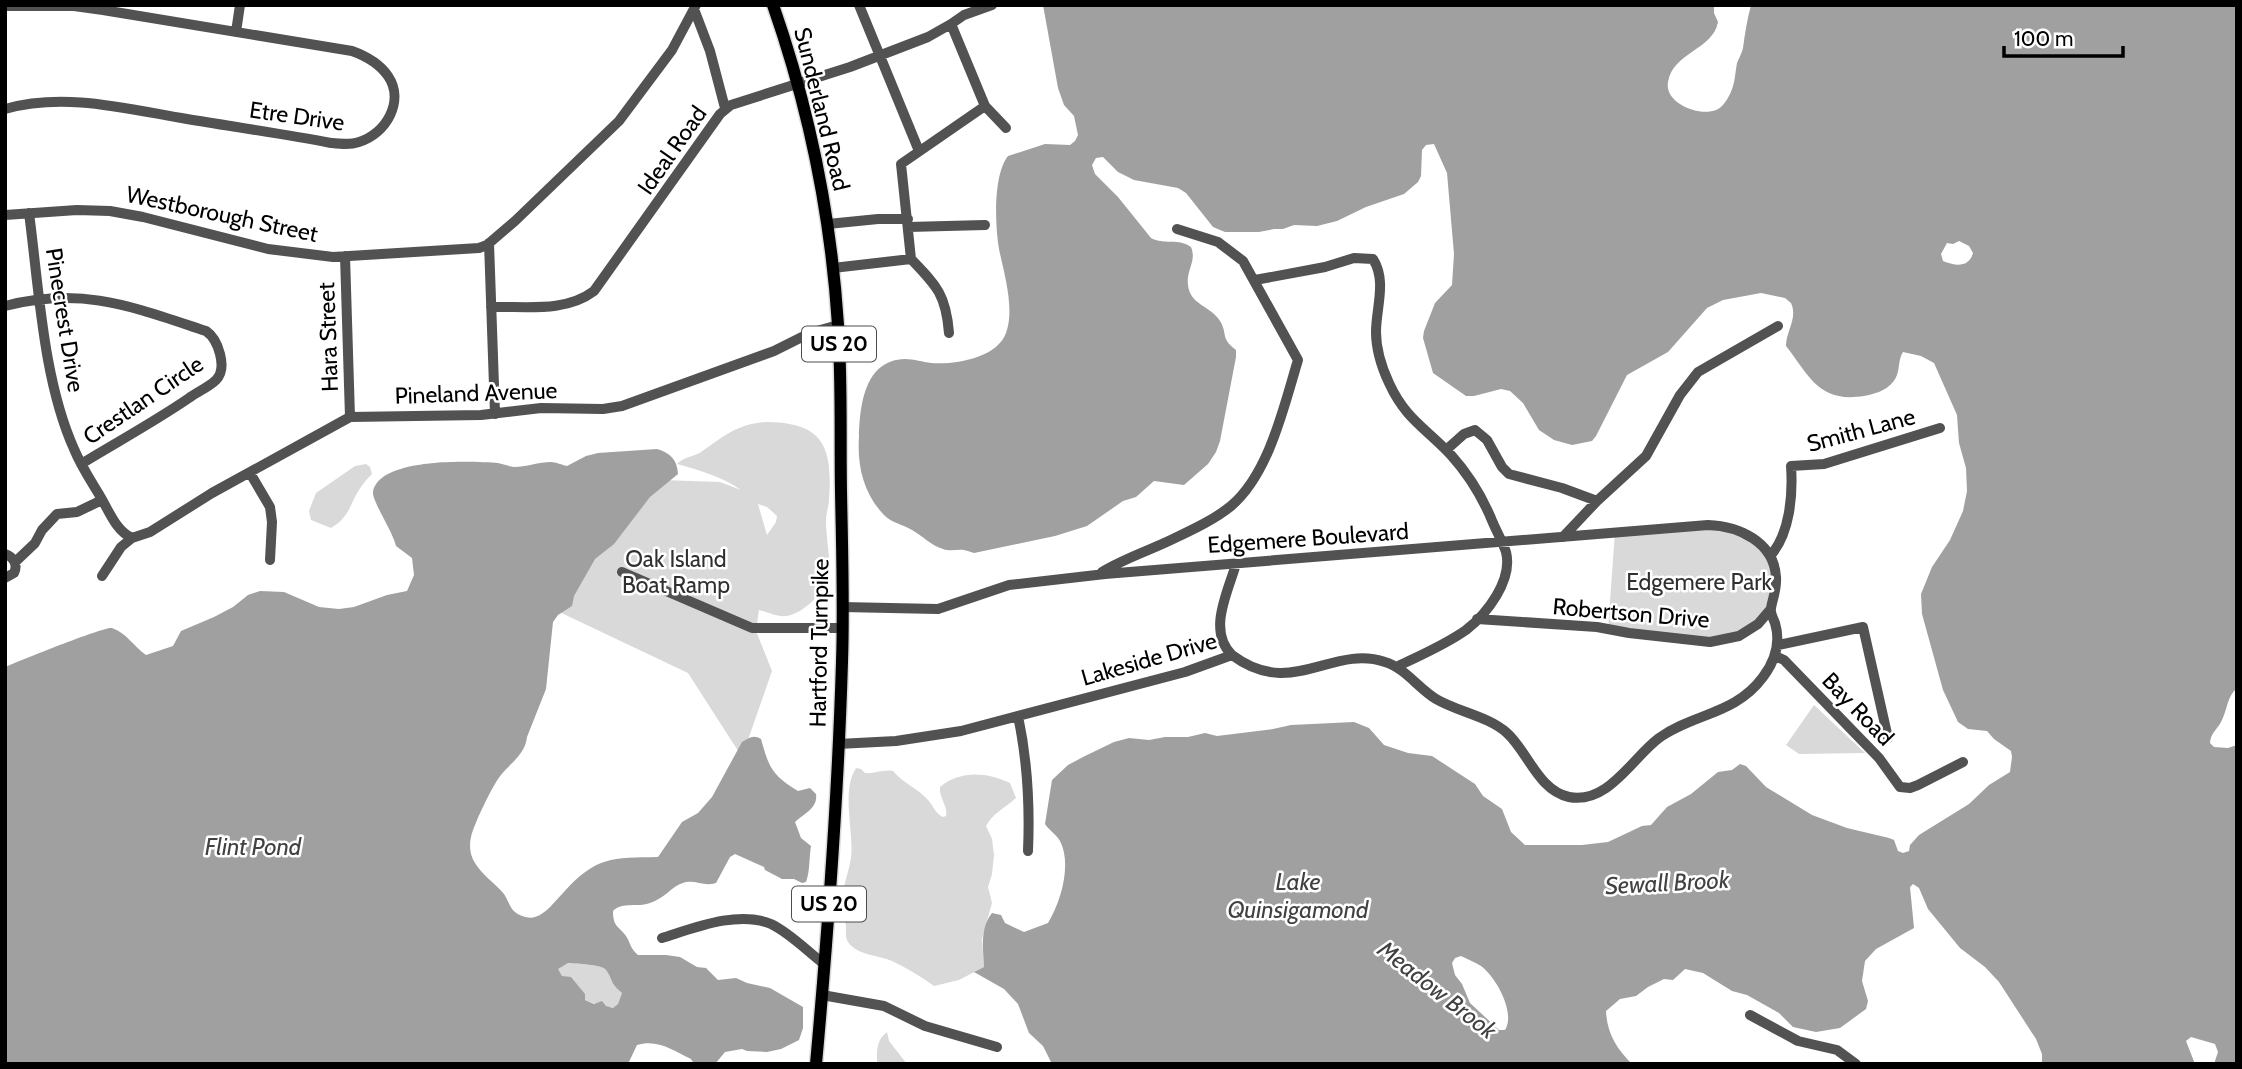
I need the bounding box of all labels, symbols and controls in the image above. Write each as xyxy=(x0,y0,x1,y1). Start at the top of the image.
scale bar xyxy=(2004,14,2123,58)
street label: Sunderland Road xyxy=(788,25,856,193)
text: 100 m xyxy=(2014,26,2073,51)
street label: Etre Drive xyxy=(248,95,347,137)
street label: Ideal Road xyxy=(631,100,713,200)
street label: Westborough Street xyxy=(124,180,321,248)
street label: Pinecrest Drive xyxy=(40,246,90,394)
street label: Hara Street xyxy=(312,282,344,392)
road number: US 20 xyxy=(802,326,876,362)
street label: Crestlan Circle xyxy=(78,349,209,450)
street label: Pineland Avenue xyxy=(394,376,558,410)
street label: Smith Lane xyxy=(1804,402,1918,458)
street label: Edgemere Boulevard xyxy=(1206,517,1410,559)
park label: Oak Island Boat Ramp xyxy=(622,545,730,599)
street label: Hartford Turnpike xyxy=(804,558,834,728)
park label: Edgemere Park xyxy=(1626,568,1773,596)
street label: Robertson Drive xyxy=(1551,592,1711,634)
street label: Lakeside Drive xyxy=(1078,626,1220,692)
street label: Bay Road xyxy=(1816,667,1900,751)
water label: Flint Pond xyxy=(205,832,302,861)
water label: Sewall Brook xyxy=(1604,865,1730,900)
water label: Lake Quinsigamond xyxy=(1227,867,1369,924)
road number: US 20 xyxy=(792,886,866,922)
water label: Meadow Brook xyxy=(1371,934,1503,1045)

